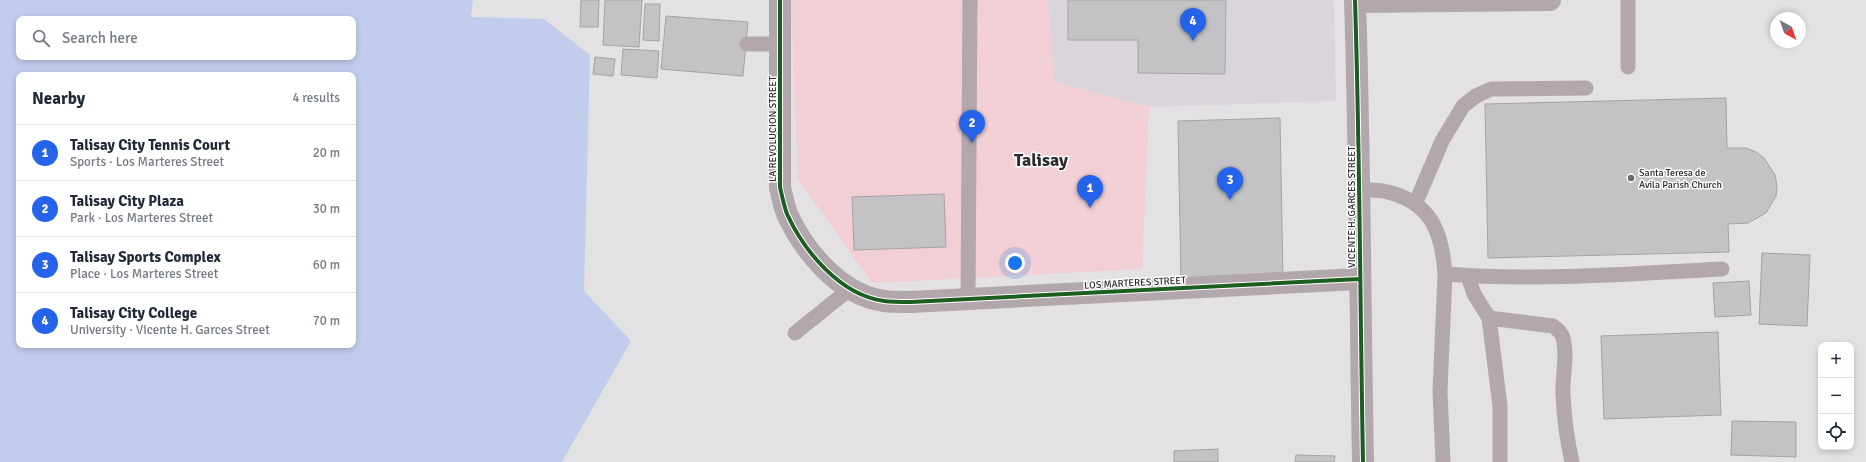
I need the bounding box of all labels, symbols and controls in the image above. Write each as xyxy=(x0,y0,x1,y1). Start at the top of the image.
pin: 4 xyxy=(1180,8,1206,41)
north arrow xyxy=(1770,12,1806,48)
search box xyxy=(16,16,356,60)
icon: search xyxy=(30,27,52,49)
text: Search here xyxy=(62,29,138,47)
street label: LA REVOLUCION STREET xyxy=(767,76,779,182)
text: Nearby xyxy=(32,88,85,109)
text: 4 results xyxy=(292,90,340,106)
pin: 2 xyxy=(959,110,985,143)
text: Talisay City Tennis Court xyxy=(70,136,230,154)
text: 1 xyxy=(41,145,49,161)
text: 20 m xyxy=(313,145,340,161)
street label: VICENTE H. GARCES STREET xyxy=(1346,146,1358,268)
district label: Talisay xyxy=(1014,149,1068,171)
text: Sports · Los Marteres Street xyxy=(70,154,224,170)
pin: 3 xyxy=(1217,167,1243,200)
place label: Santa Teresa de Avila Parish Church xyxy=(1639,167,1722,191)
marker: Santa Teresa de Avila Parish Church xyxy=(1626,173,1636,183)
pin: 1 xyxy=(1077,175,1103,208)
text: Talisay City Plaza xyxy=(70,192,184,210)
text: 2 xyxy=(41,201,49,217)
text: 30 m xyxy=(313,201,340,217)
text: Park · Los Marteres Street xyxy=(70,210,213,226)
text: Talisay Sports Complex xyxy=(70,248,221,266)
your location xyxy=(1005,253,1025,273)
text: 3 xyxy=(41,257,49,273)
text: 60 m xyxy=(313,257,340,273)
text: Place · Los Marteres Street xyxy=(70,266,218,282)
street label: LOS MARTERES STREET xyxy=(1084,274,1186,292)
text: Talisay City College xyxy=(70,304,197,322)
text: 4 xyxy=(41,313,49,329)
text: 70 m xyxy=(313,313,340,329)
text: University · Vicente H. Garces Street xyxy=(70,322,270,338)
map controls xyxy=(1818,342,1854,450)
button: + xyxy=(1818,342,1854,378)
button: − xyxy=(1818,378,1854,414)
button: locate xyxy=(1818,414,1854,450)

